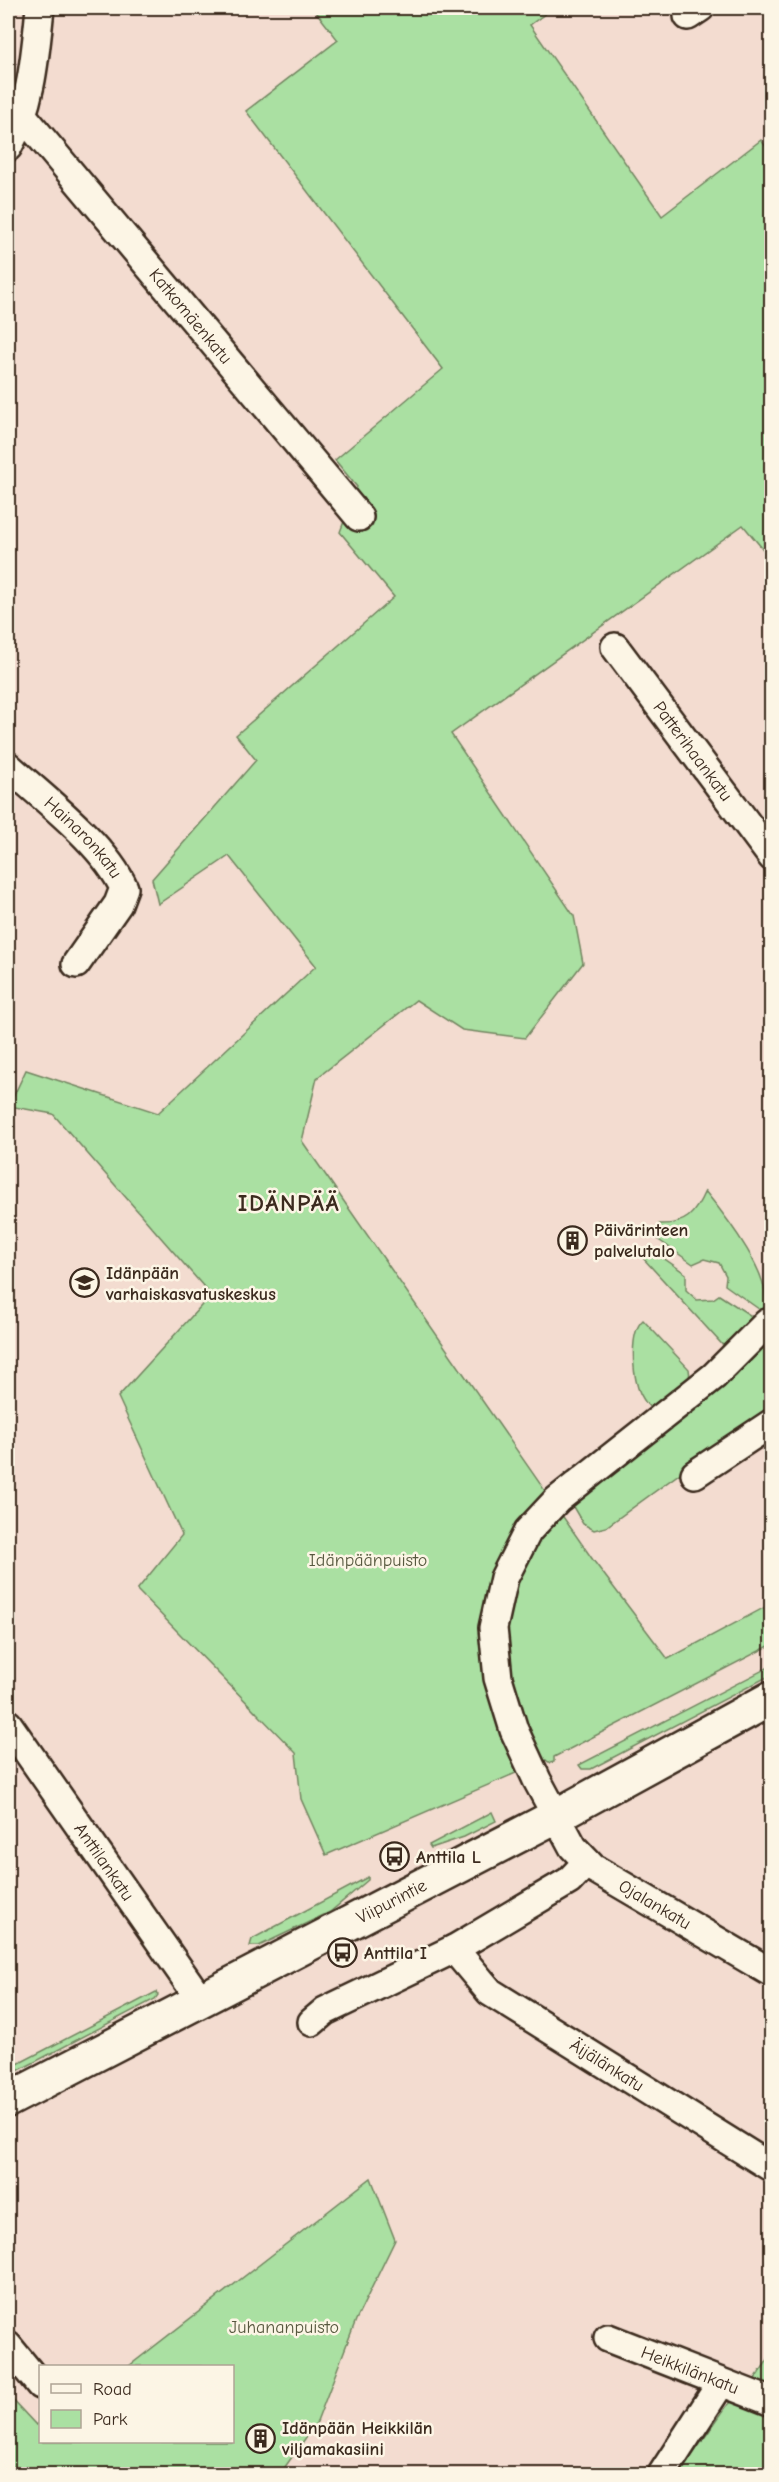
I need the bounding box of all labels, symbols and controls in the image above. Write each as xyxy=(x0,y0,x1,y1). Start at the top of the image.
street label: Katkomäenkatu xyxy=(145,264,236,368)
street label: Patterihaankatu xyxy=(649,697,737,805)
street label: Hainaronkatu xyxy=(40,792,127,882)
district label: IDÄNPÄÄ xyxy=(238,1189,340,1217)
place label: Päivärinteen palvelutalo xyxy=(594,1220,688,1262)
building icon: Päivärinteen palvelutalo xyxy=(557,1224,589,1256)
place label: Idänpään varhaiskasvatuskeskus xyxy=(105,1263,276,1305)
school or university icon: Idänpään varhaiskasvatuskeskus xyxy=(69,1267,101,1299)
park label: Idänpäänpuisto xyxy=(309,1550,427,1571)
street label: Anttilankatu xyxy=(70,1819,139,1905)
bus stop icon: Anttila L xyxy=(379,1841,411,1873)
place label: Anttila L xyxy=(416,1847,481,1868)
street label: Viipurintie xyxy=(353,1874,430,1928)
street label: Ojalankatu xyxy=(615,1875,695,1934)
bus stop icon: Anttila I xyxy=(327,1937,359,1969)
place label: Anttila I xyxy=(364,1943,427,1964)
street label: Äijälänkatu xyxy=(566,2034,648,2096)
park label: Juhananpuisto xyxy=(229,2317,339,2338)
street label: Heikkilänkatu xyxy=(638,2342,742,2398)
legend xyxy=(39,2365,234,2443)
text: Road xyxy=(93,2379,132,2400)
text: Park xyxy=(93,2409,128,2430)
place label: Idänpään Heikkilän viljamakasiini xyxy=(281,2418,433,2460)
building icon: Idänpään Heikkilän viljamakasiini xyxy=(245,2422,277,2454)

